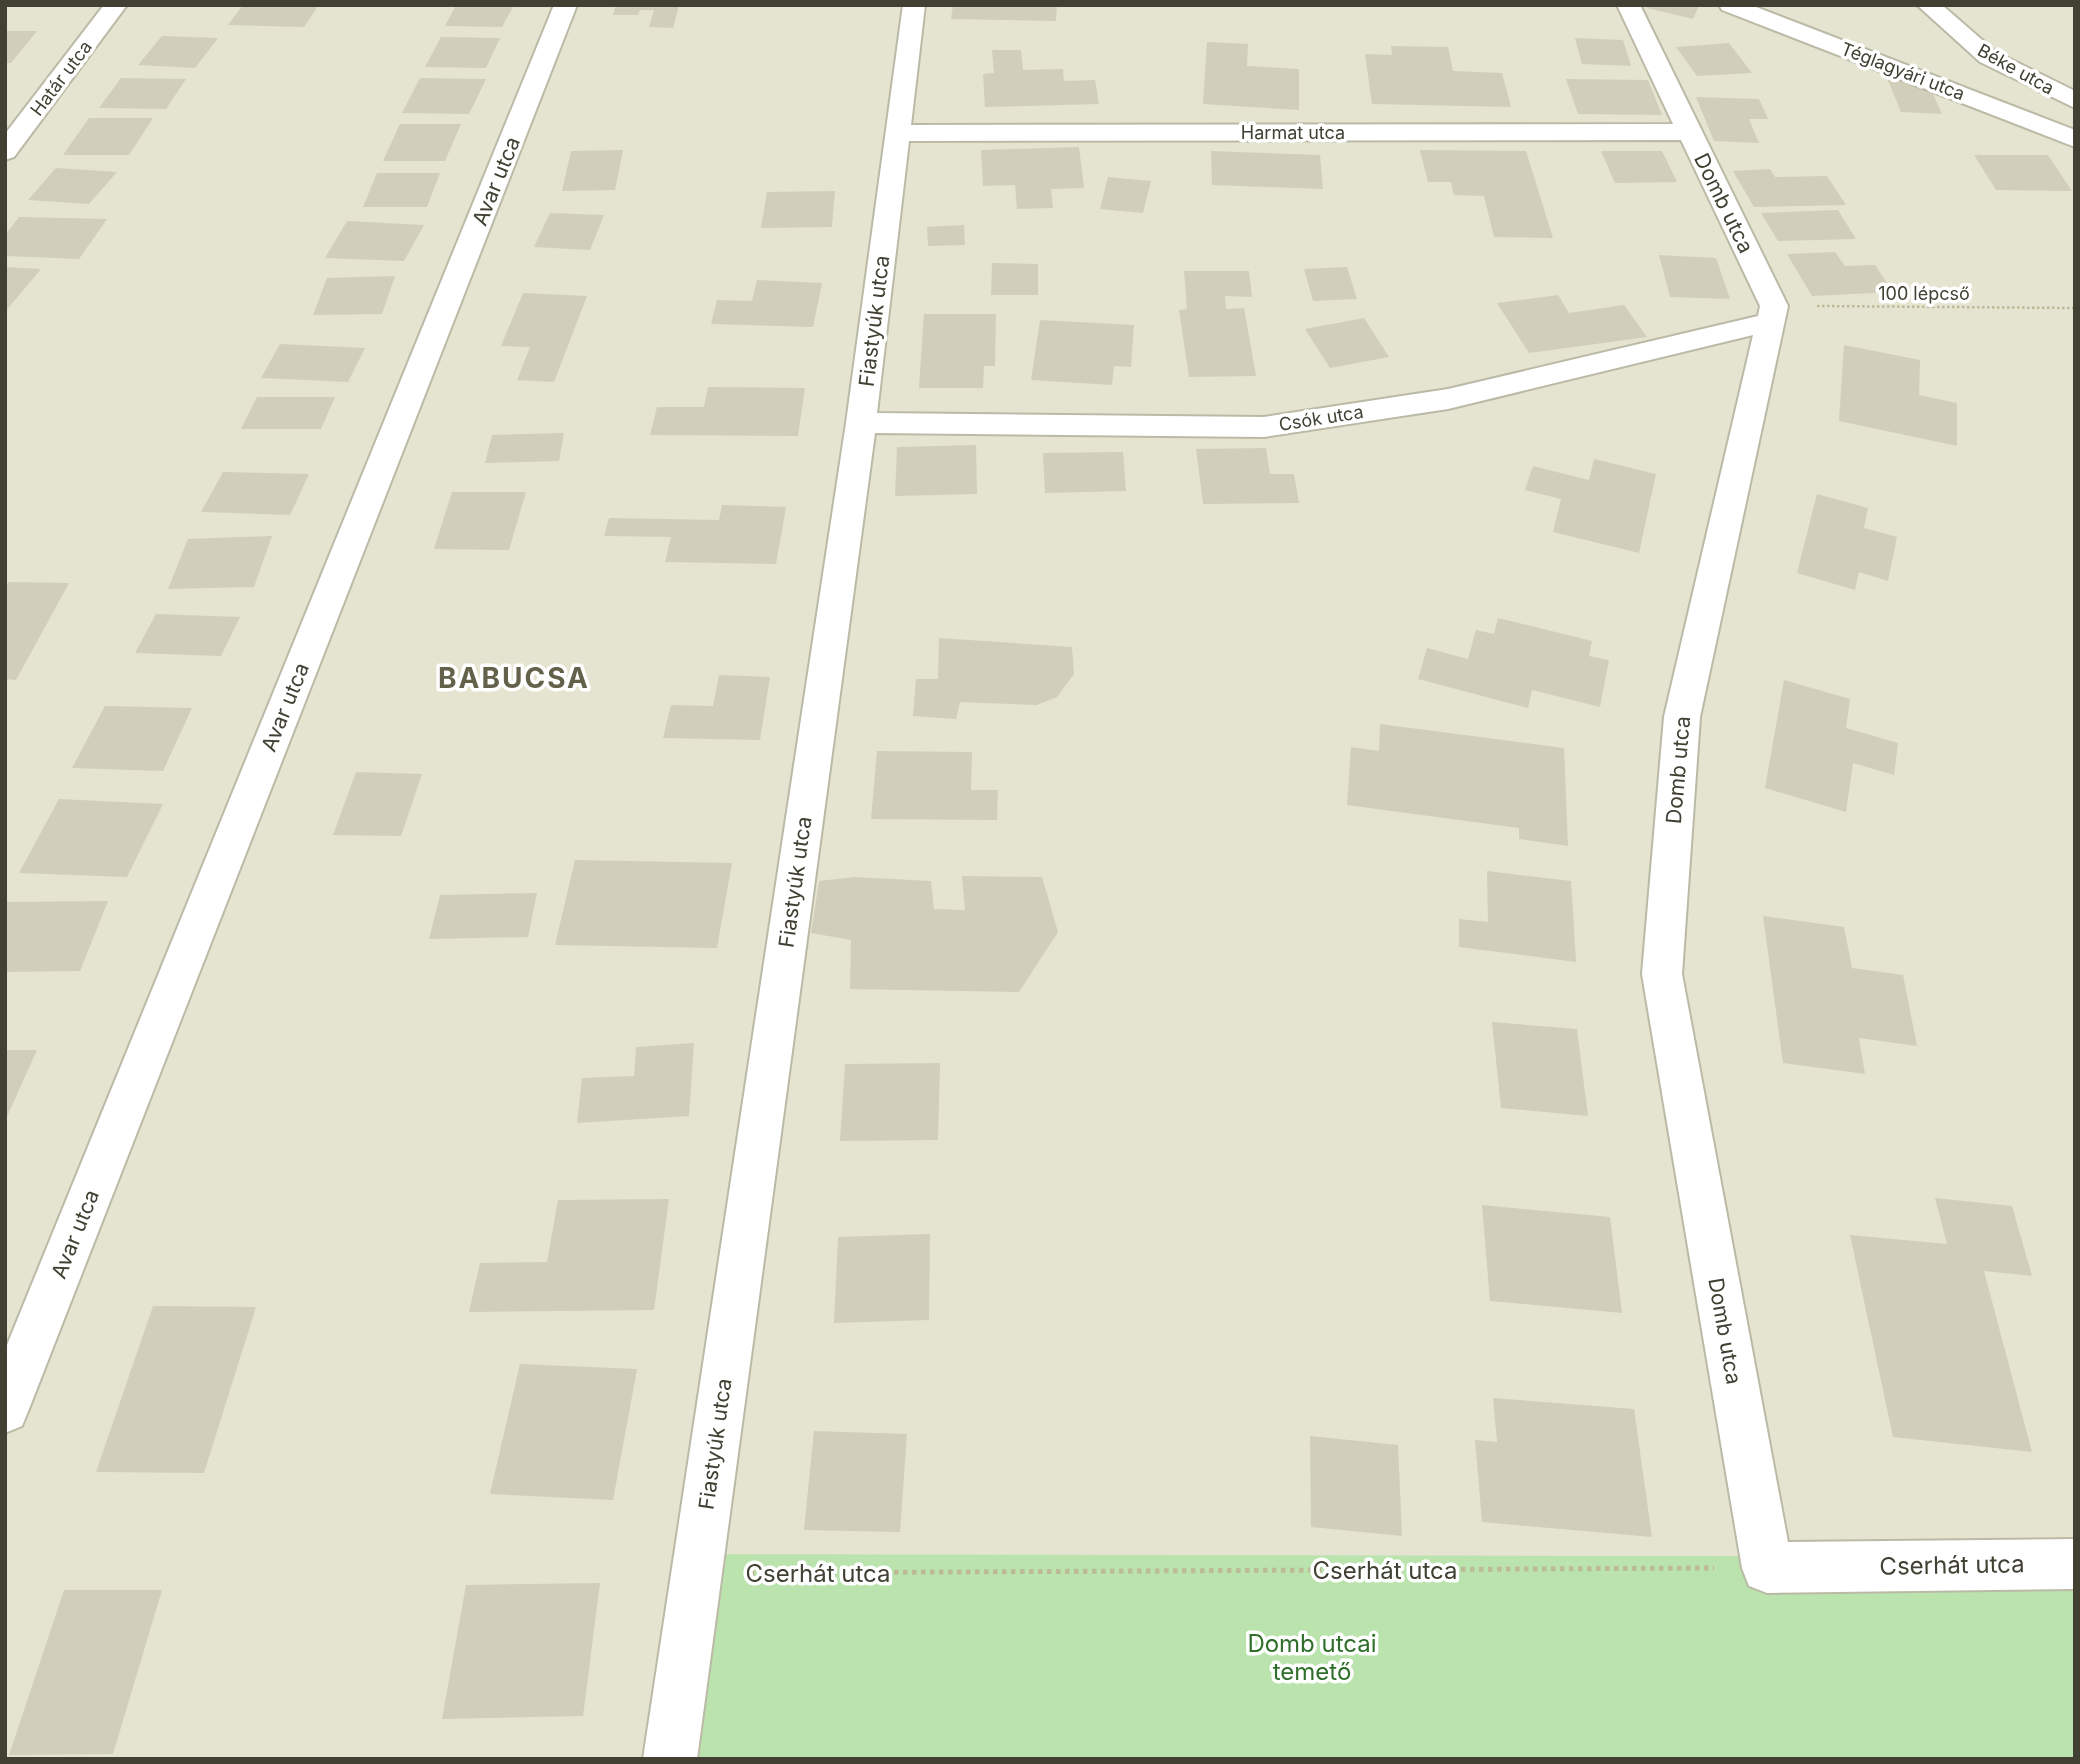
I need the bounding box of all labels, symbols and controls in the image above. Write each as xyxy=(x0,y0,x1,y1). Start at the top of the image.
street label: Határ utca xyxy=(26,36,96,120)
street label: Téglagyári utca xyxy=(1838,38,1968,104)
street label: Béke utca xyxy=(1974,39,2058,99)
street label: Harmat utca xyxy=(1241,122,1345,143)
street label: Avar utca xyxy=(467,133,525,229)
street label: Domb utca xyxy=(1689,149,1759,257)
street label: Fiastyúk utca xyxy=(854,254,894,388)
street label: 100 lépcső xyxy=(1878,283,1970,304)
street label: Csók utca xyxy=(1277,401,1365,435)
street label: Avar utca xyxy=(256,659,314,755)
district label: BABUCSA xyxy=(438,661,590,695)
street label: Domb utca xyxy=(1661,715,1695,825)
street label: Fiastyúk utca xyxy=(773,815,817,949)
street label: Avar utca xyxy=(46,1186,104,1282)
street label: Domb utca xyxy=(1703,1276,1747,1386)
street label: Fiastyúk utca xyxy=(693,1377,737,1511)
street label: Cserhát utca xyxy=(1879,1549,2025,1581)
street label: Cserhát utca xyxy=(1312,1556,1458,1585)
street label: Cserhát utca xyxy=(745,1559,891,1588)
park label: Domb utcai temető xyxy=(1247,1629,1377,1686)

